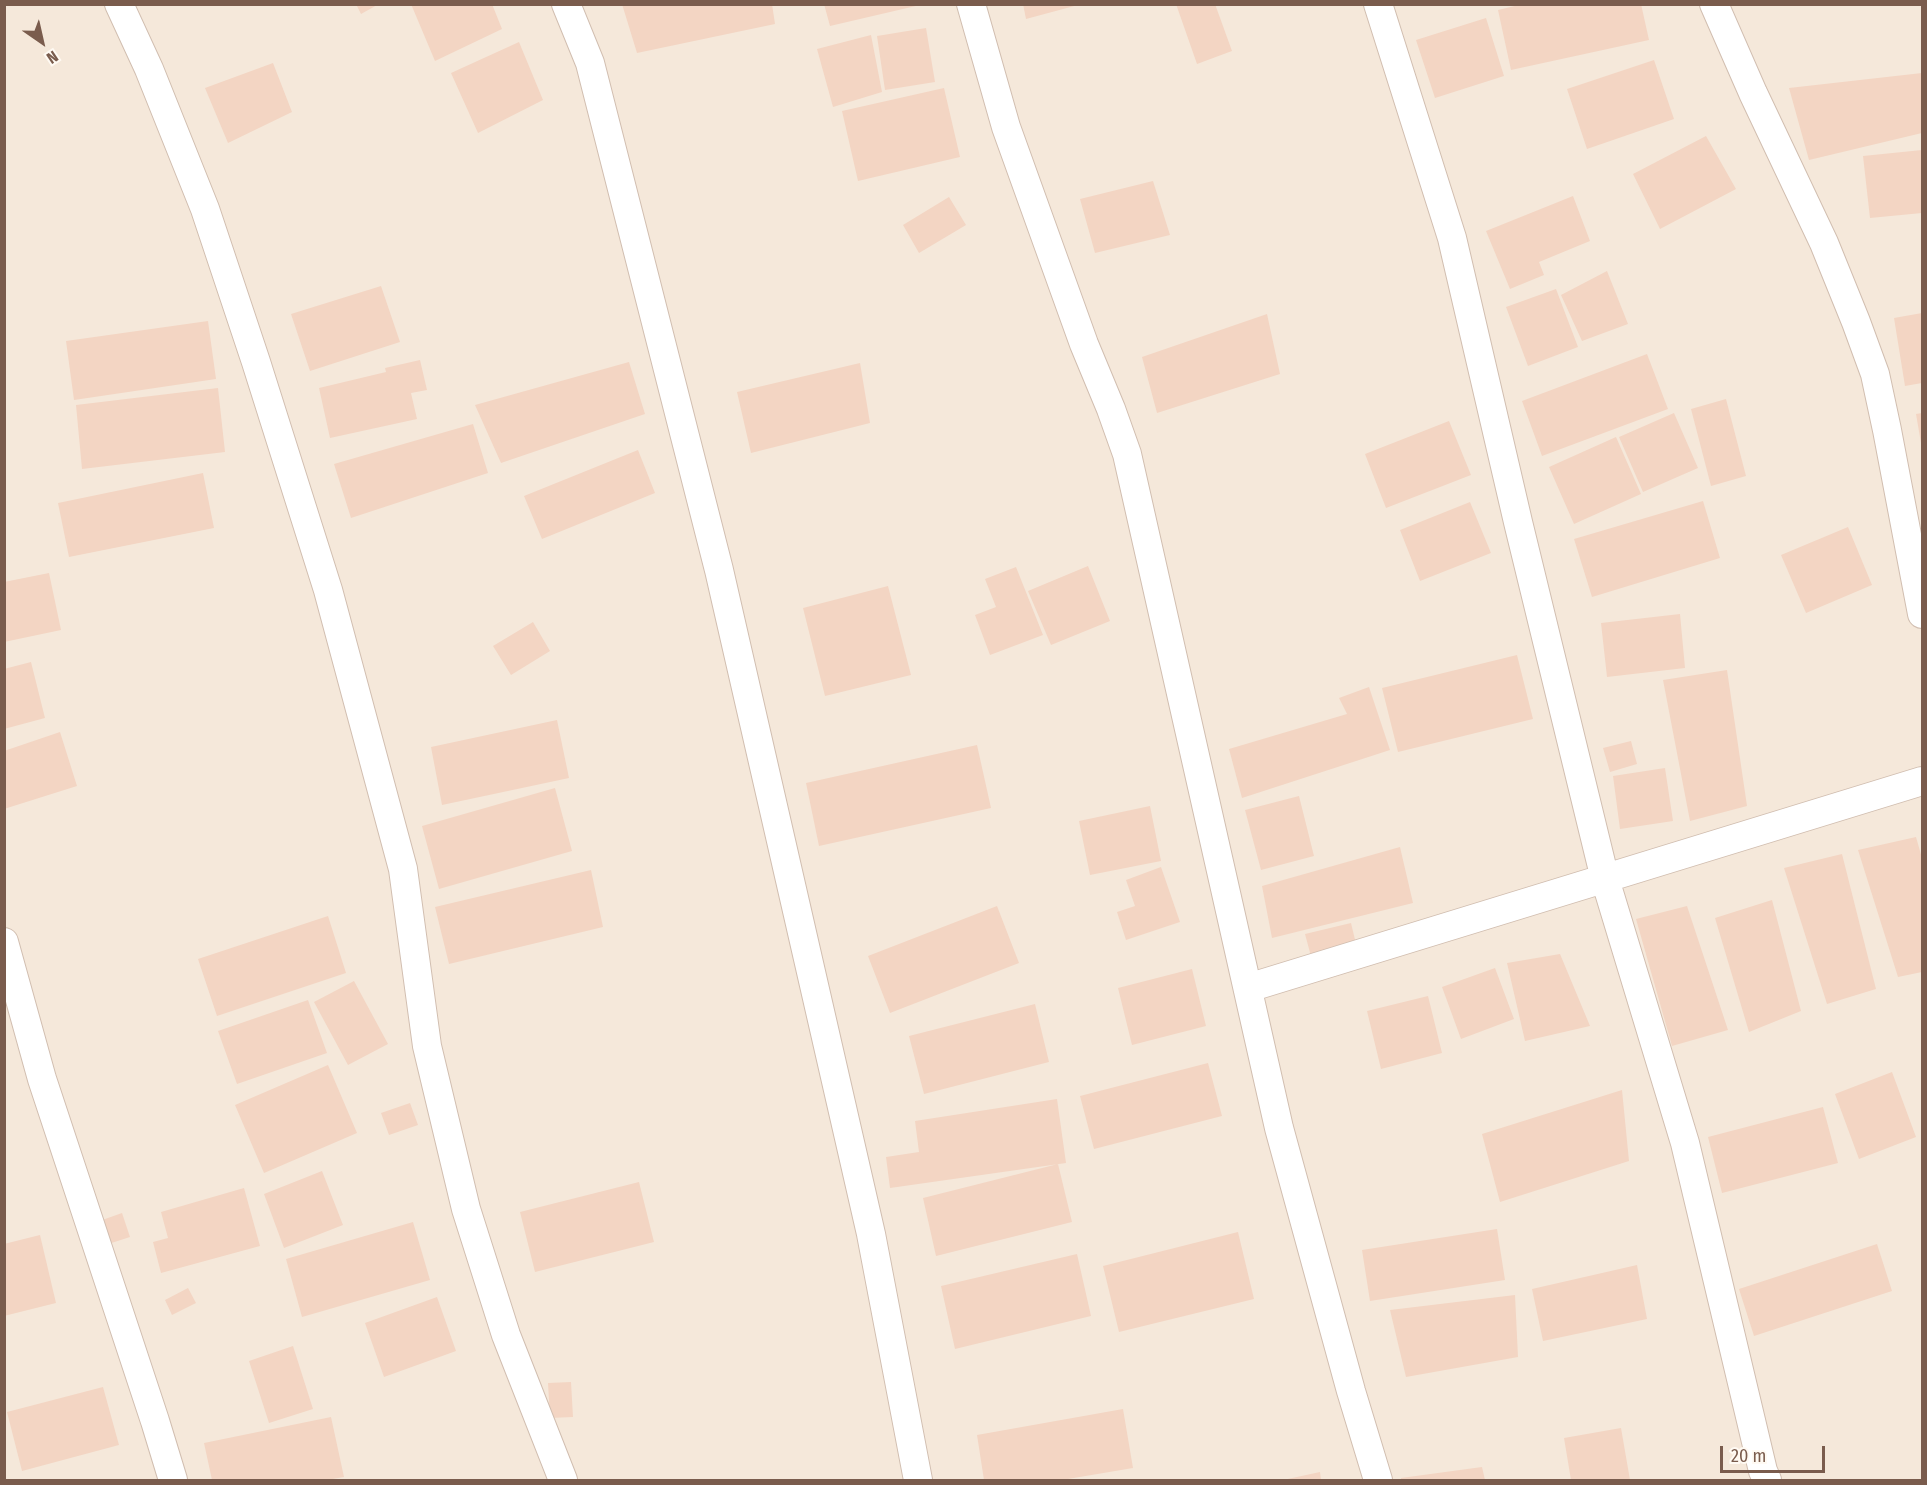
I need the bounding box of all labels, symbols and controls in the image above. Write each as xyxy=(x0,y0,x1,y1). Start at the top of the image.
north arrow xyxy=(12,12,72,72)
text: N xyxy=(43,47,62,68)
scale bar xyxy=(1723,1434,1828,1472)
text: 20 m xyxy=(1731,1445,1766,1467)

